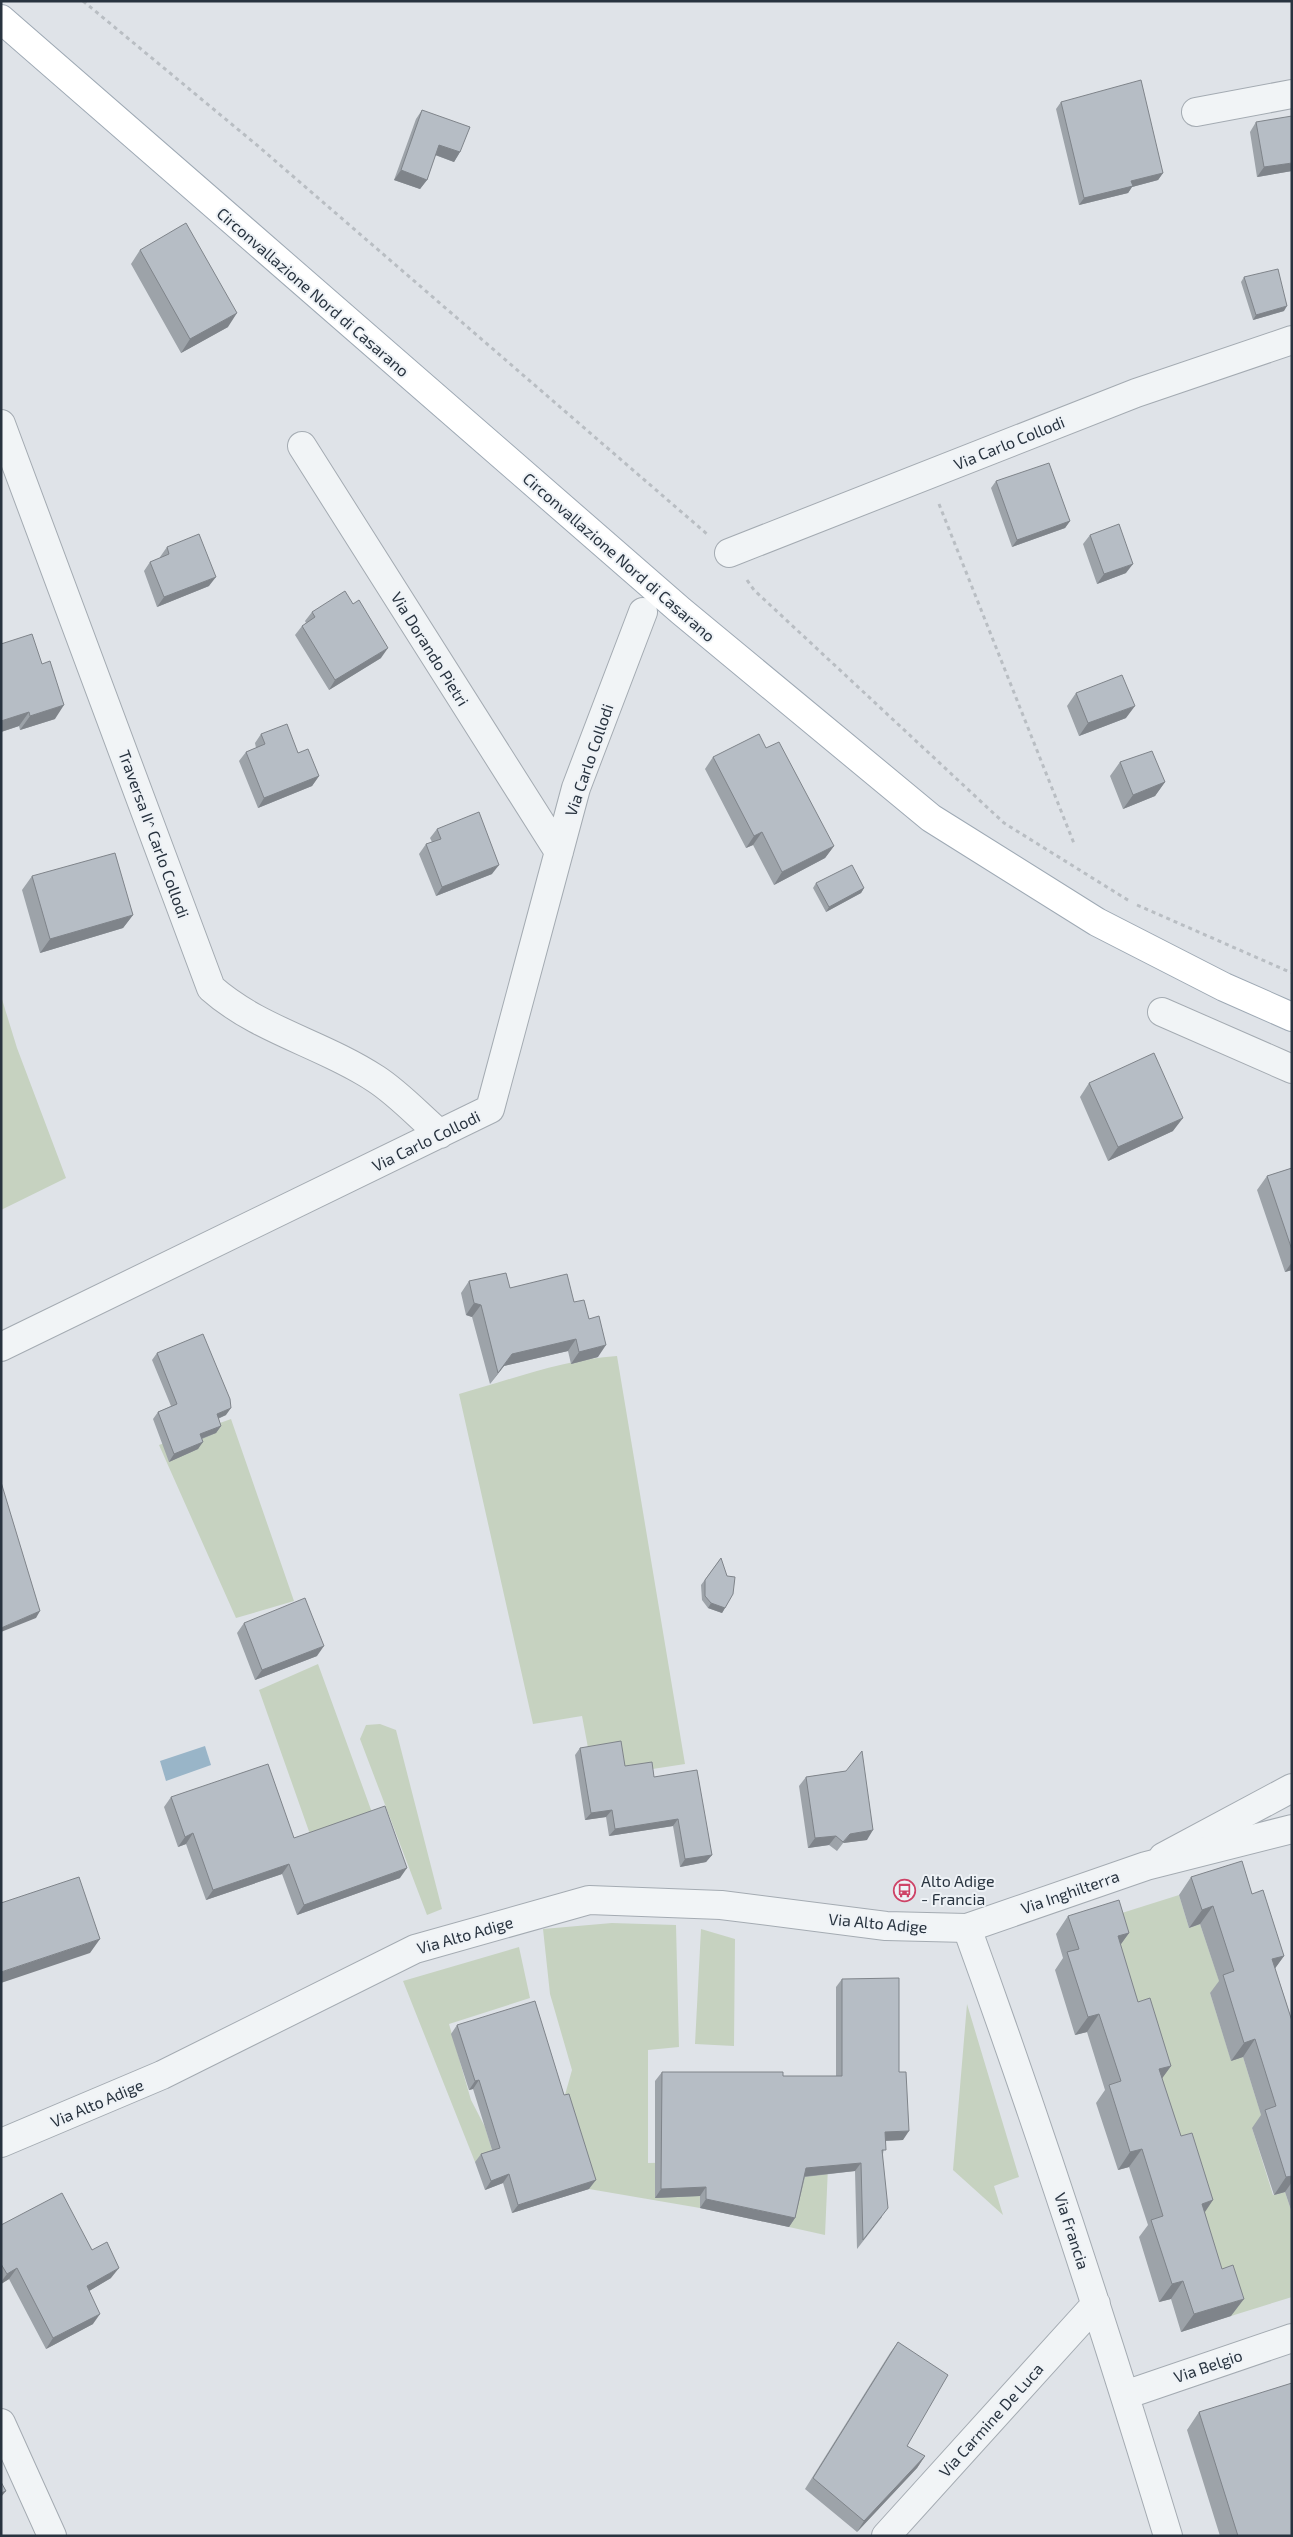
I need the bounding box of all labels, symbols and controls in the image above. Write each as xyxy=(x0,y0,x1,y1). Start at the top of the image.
street label: Circonvallazione Nord di Casarano xyxy=(214,203,413,380)
street label: Via Carlo Collodi xyxy=(951,412,1067,473)
street label: Circonvallazione Nord di Casarano xyxy=(520,468,719,645)
street label: Via Dorando Pietri xyxy=(388,588,473,709)
street label: Via Carlo Collodi xyxy=(560,701,617,819)
street label: Traversa II^ Carlo Collodi xyxy=(115,747,194,920)
street label: Via Carlo Collodi xyxy=(369,1106,483,1175)
street label: Via Inghilterra xyxy=(1018,1866,1121,1917)
place label: Alto Adige - Francia xyxy=(921,1871,995,1908)
bus stop icon: Alto Adige - Francia xyxy=(893,1878,917,1902)
street label: Via Alto Adige xyxy=(828,1909,928,1936)
street label: Via Alto Adige xyxy=(415,1912,515,1957)
street label: Via Alto Adige xyxy=(47,2074,146,2131)
street label: Via Francia xyxy=(1051,2190,1094,2272)
street label: Via Belgio xyxy=(1171,2345,1245,2386)
street label: Via Carmine De Luca xyxy=(935,2359,1047,2480)

